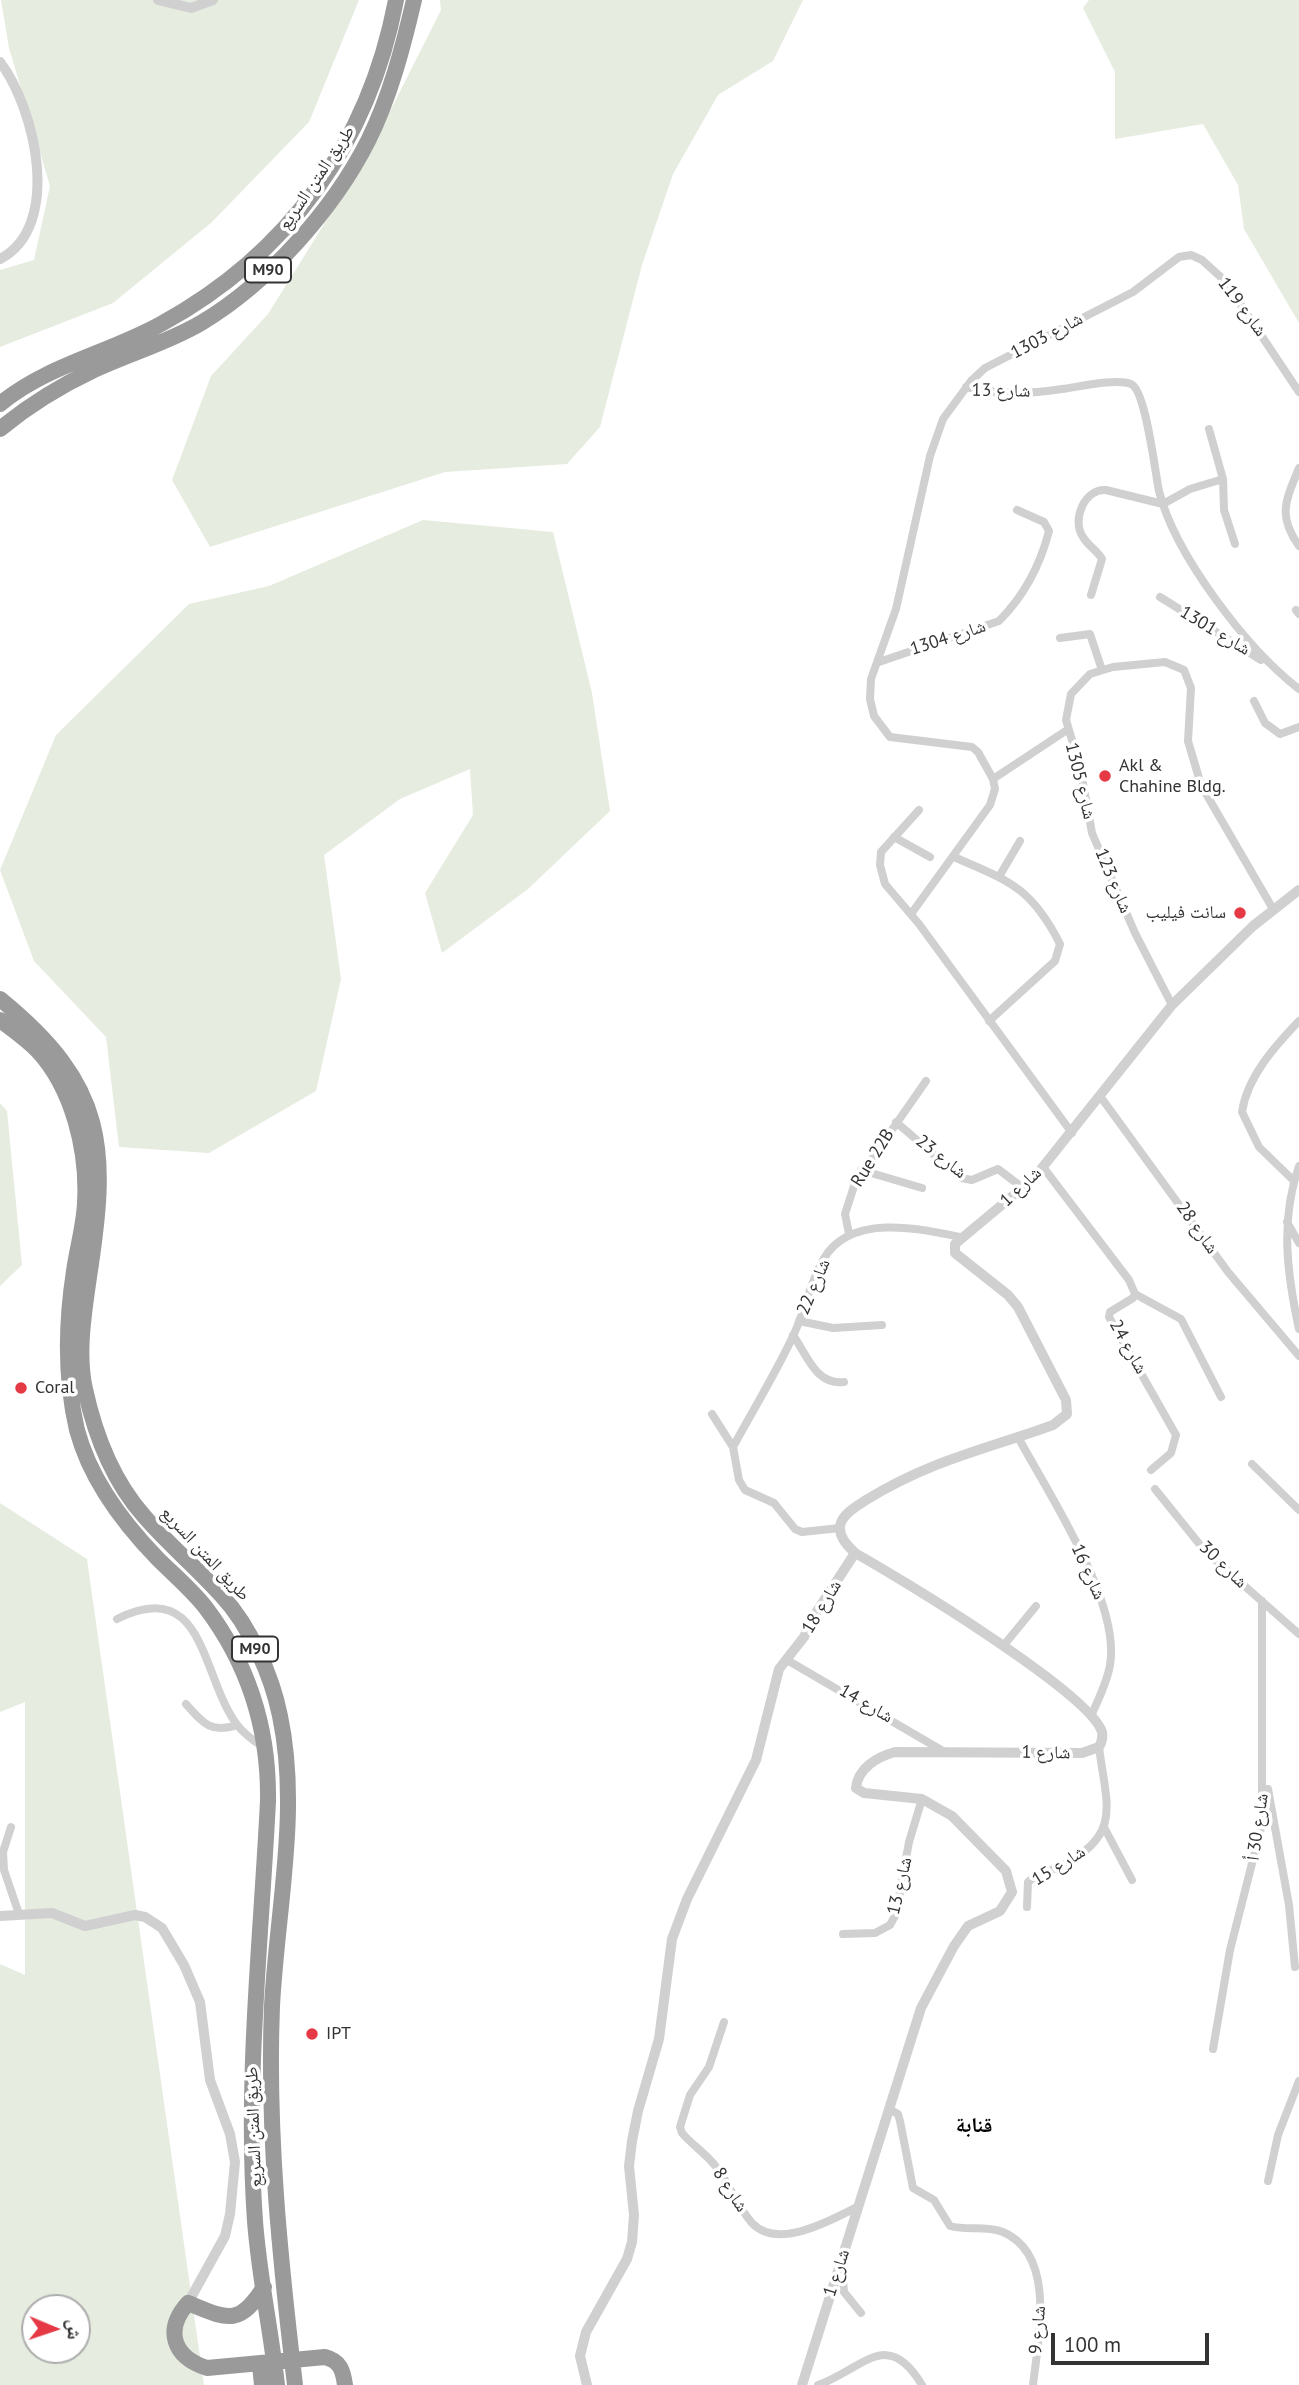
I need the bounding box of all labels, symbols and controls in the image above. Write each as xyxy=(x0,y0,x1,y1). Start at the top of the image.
street label: طريق المتن السريع xyxy=(274,122,360,234)
road number: M90 xyxy=(245,258,291,282)
street label: شارع 119 xyxy=(1213,273,1271,341)
street label: شارع 1303 xyxy=(1007,308,1087,364)
street label: شارع 13 xyxy=(971,380,1031,402)
street label: شارع 1301 xyxy=(1176,602,1254,660)
street label: شارع 1304 xyxy=(907,616,989,660)
street label: شارع 1305 xyxy=(1060,740,1100,822)
place label: Akl & Chahine Bldg. xyxy=(1119,755,1225,798)
marker: Akl & Chahine Bldg. xyxy=(1097,768,1113,784)
street label: شارع 123 xyxy=(1090,845,1136,917)
place label: سانت فيليب xyxy=(1146,902,1226,924)
marker: سانت فيليب xyxy=(1232,905,1248,921)
street label: Rue 22B xyxy=(847,1125,899,1191)
street label: شارع 23 xyxy=(911,1130,971,1184)
street label: شارع 1 xyxy=(996,1162,1046,1212)
street label: شارع 28 xyxy=(1171,1198,1223,1258)
street label: شارع 22 xyxy=(793,1256,835,1318)
street label: شارع 24 xyxy=(1104,1316,1152,1378)
place label: Coral xyxy=(35,1377,75,1399)
marker: Coral xyxy=(13,1380,29,1396)
street label: طريق المتن السريع xyxy=(156,1502,254,1606)
street label: شارع 30 xyxy=(1194,1537,1252,1593)
street label: شارع 16 xyxy=(1066,1541,1110,1603)
street label: شارع 18 xyxy=(798,1576,846,1638)
road number: M90 xyxy=(232,1637,278,1662)
street label: شارع 14 xyxy=(835,1680,897,1728)
street label: شارع 1 xyxy=(1021,1742,1071,1764)
street label: شارع 30 أ xyxy=(1243,1792,1273,1862)
street label: شارع 15 xyxy=(1028,1841,1090,1891)
street label: شارع 13 xyxy=(883,1855,917,1917)
place label: IPT xyxy=(326,2023,351,2045)
marker: IPT xyxy=(304,2026,320,2042)
street label: طريق المتن السريع xyxy=(241,2066,267,2188)
district label: قنابة xyxy=(956,2113,992,2139)
street label: شارع 8 xyxy=(708,2164,752,2216)
street label: شارع 1 xyxy=(819,2246,855,2300)
north arrow xyxy=(21,2294,91,2364)
street label: شارع 9 xyxy=(1025,2305,1051,2355)
scale bar xyxy=(1054,2318,1212,2362)
text: ش xyxy=(63,2319,87,2340)
text: 100 m xyxy=(1064,2331,1121,2358)

